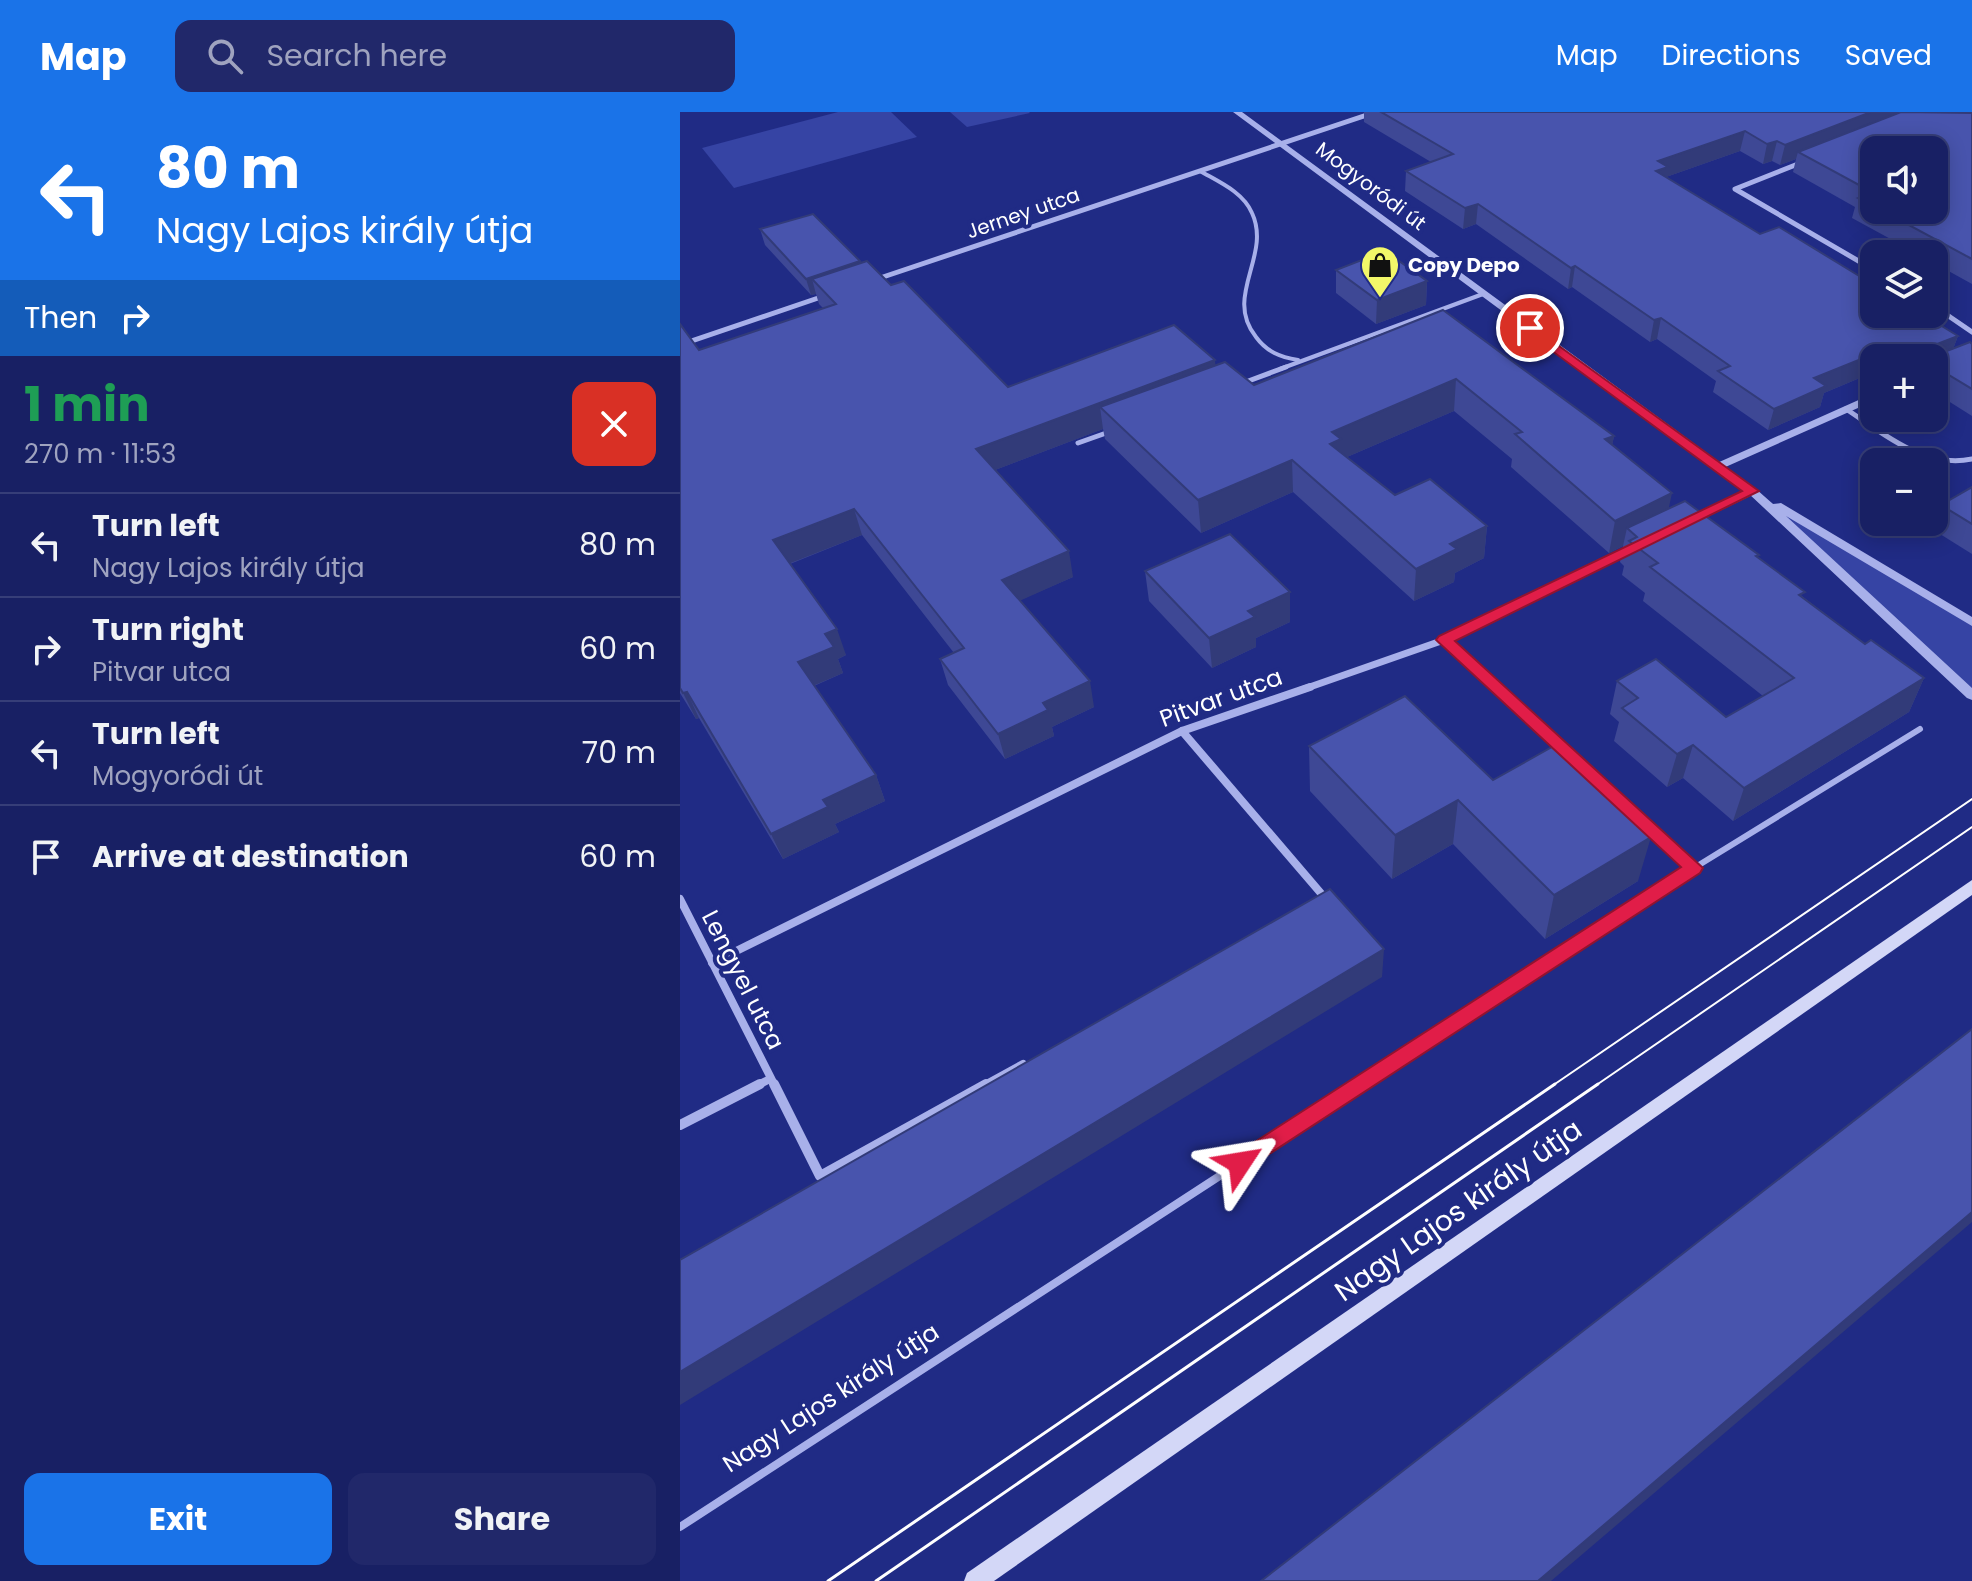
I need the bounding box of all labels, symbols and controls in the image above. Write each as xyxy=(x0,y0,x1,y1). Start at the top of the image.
search box xyxy=(175,20,735,92)
text: Map xyxy=(40,30,127,83)
icon: search xyxy=(203,34,247,78)
text: Search here xyxy=(267,34,447,77)
text: Map xyxy=(1556,36,1618,75)
text: Directions xyxy=(1662,36,1801,75)
text: Saved xyxy=(1845,36,1932,75)
text: 80 m xyxy=(156,129,300,208)
street label: Mogyoródi út xyxy=(1310,135,1432,237)
map controls xyxy=(1860,136,1948,536)
button: sound xyxy=(1860,136,1948,224)
icon: left xyxy=(24,144,128,248)
street label: Jerney utca xyxy=(963,181,1083,245)
text: Nagy Lajos király útja xyxy=(156,205,533,256)
button: layers xyxy=(1860,240,1948,328)
shop icon: Copy Depo xyxy=(1359,244,1401,299)
place label: Copy Depo xyxy=(1408,251,1520,279)
pin xyxy=(1496,294,1564,362)
text: Then xyxy=(24,296,97,339)
icon: right xyxy=(113,296,157,340)
icon: arrive xyxy=(1508,306,1552,350)
button: + xyxy=(1860,344,1948,432)
text: 1 min xyxy=(24,371,150,438)
button: close xyxy=(572,382,656,466)
text: 270 m · 11:53 xyxy=(24,436,176,472)
button: − xyxy=(1860,448,1948,536)
text: Turn left xyxy=(92,504,220,547)
icon: left xyxy=(24,523,68,567)
text: 80 m xyxy=(579,523,656,566)
text: Nagy Lajos király útja xyxy=(92,550,365,586)
text: Turn right xyxy=(92,608,244,651)
icon: right xyxy=(24,627,68,671)
text: 60 m xyxy=(579,627,656,670)
text: Pitvar utca xyxy=(92,654,231,690)
street label: Pitvar utca xyxy=(1155,660,1287,735)
text: Turn left xyxy=(92,712,220,755)
icon: left xyxy=(24,731,68,775)
text: 70 m xyxy=(582,731,656,774)
text: Mogyoródi út xyxy=(92,758,263,794)
icon: arrive xyxy=(24,835,68,879)
text: Arrive at destination xyxy=(92,835,409,878)
text: 60 m xyxy=(579,835,656,878)
street label: Lengyel utca xyxy=(694,904,793,1055)
street label: Nagy Lajos király útja xyxy=(1327,1110,1590,1311)
position arrow xyxy=(1198,1121,1282,1205)
street label: Nagy Lajos király útja xyxy=(716,1315,945,1480)
button: Exit xyxy=(24,1473,332,1565)
button: Share xyxy=(348,1473,656,1565)

